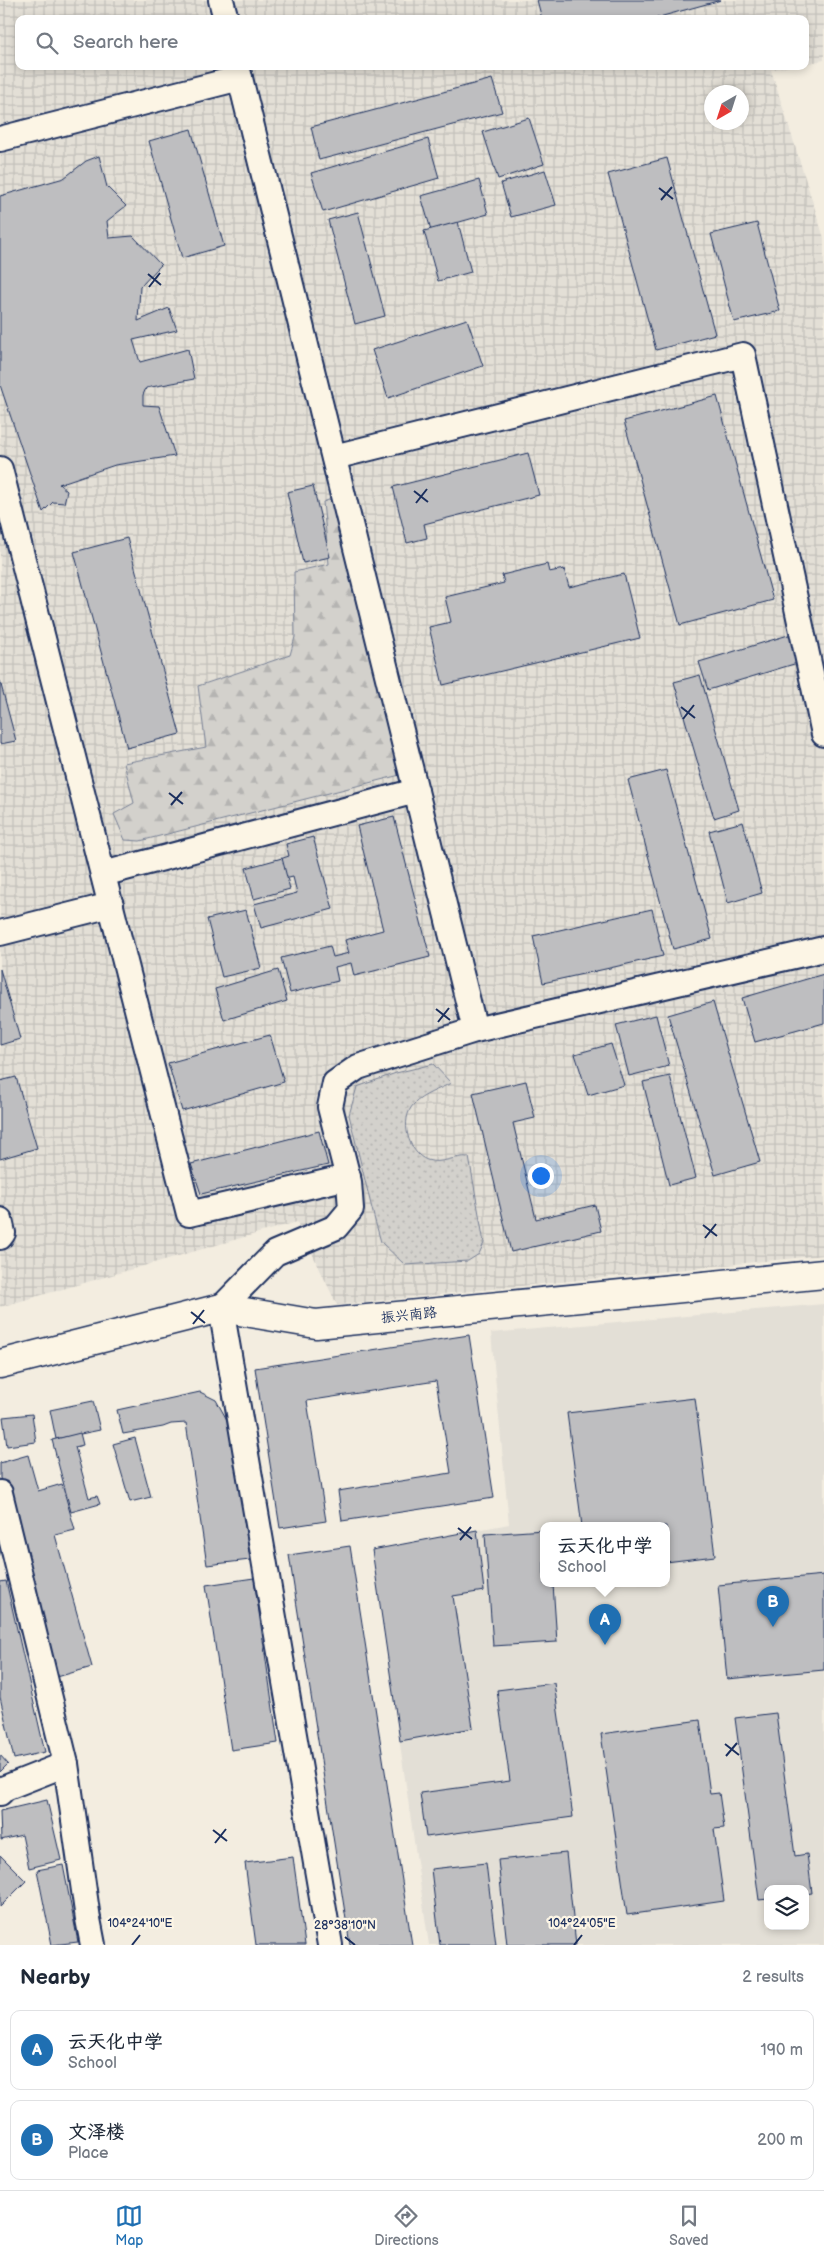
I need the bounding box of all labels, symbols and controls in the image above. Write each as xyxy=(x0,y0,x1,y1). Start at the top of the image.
search box xyxy=(15,15,809,70)
icon: search xyxy=(33,29,61,57)
text: Search here xyxy=(73,31,178,54)
north arrow xyxy=(704,85,749,130)
your location xyxy=(528,1163,554,1189)
street label: 振兴南路 xyxy=(380,1304,438,1326)
popup xyxy=(540,1522,670,1587)
text: 云天化中学 xyxy=(557,1535,653,1558)
text: School xyxy=(557,1558,606,1577)
pin: B xyxy=(757,1586,789,1627)
pin: A xyxy=(589,1604,621,1645)
map controls xyxy=(764,1885,809,1930)
button: layers xyxy=(764,1885,809,1930)
text: 104°24'10"E xyxy=(107,1916,173,1931)
text: 104°24'05"E xyxy=(548,1916,616,1931)
text: 28°38'10"N xyxy=(314,1918,376,1933)
text: Nearby xyxy=(20,1965,90,1990)
text: 2 results xyxy=(742,1968,804,1987)
text: 云天化中学 xyxy=(68,2031,163,2054)
text: A xyxy=(32,2041,42,2060)
text: 190 m xyxy=(761,2041,803,2060)
text: School xyxy=(68,2054,117,2073)
text: 文泽楼 xyxy=(68,2121,125,2144)
text: B xyxy=(31,2131,43,2150)
text: 200 m xyxy=(757,2131,803,2150)
text: Place xyxy=(68,2144,109,2163)
tab: Map xyxy=(115,2202,144,2249)
tab: Directions xyxy=(374,2202,439,2249)
tab: Saved xyxy=(669,2202,709,2249)

